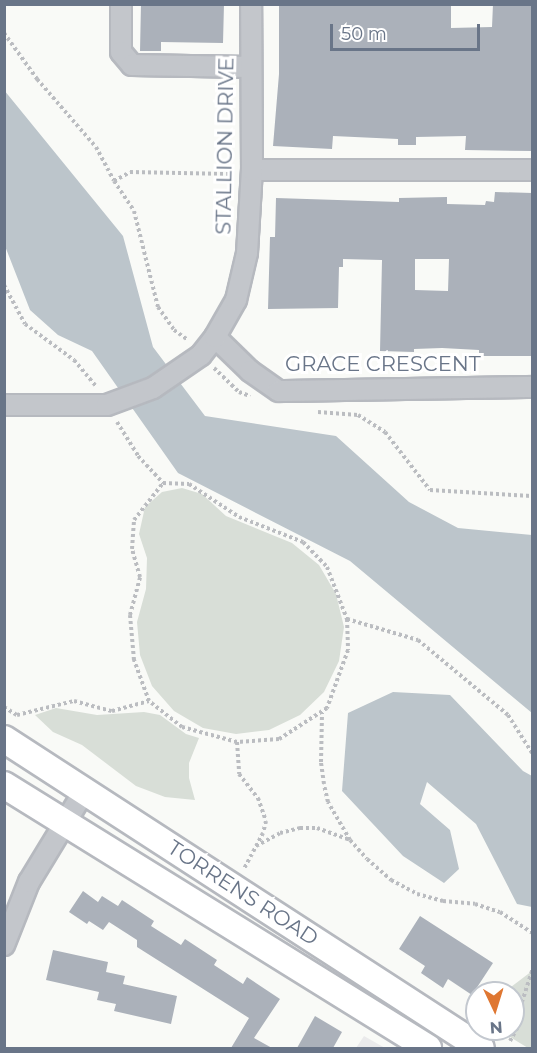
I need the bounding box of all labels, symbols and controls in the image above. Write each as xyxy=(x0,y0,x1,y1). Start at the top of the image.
scale bar xyxy=(333,12,483,50)
text: 50 m xyxy=(341,23,387,45)
street label: STALLION DRIVE xyxy=(211,57,239,235)
street label: GRACE CRESCENT xyxy=(285,351,481,377)
street label: TORRENS ROAD xyxy=(163,835,323,951)
north arrow xyxy=(465,981,525,1041)
text: N xyxy=(489,1018,503,1037)

